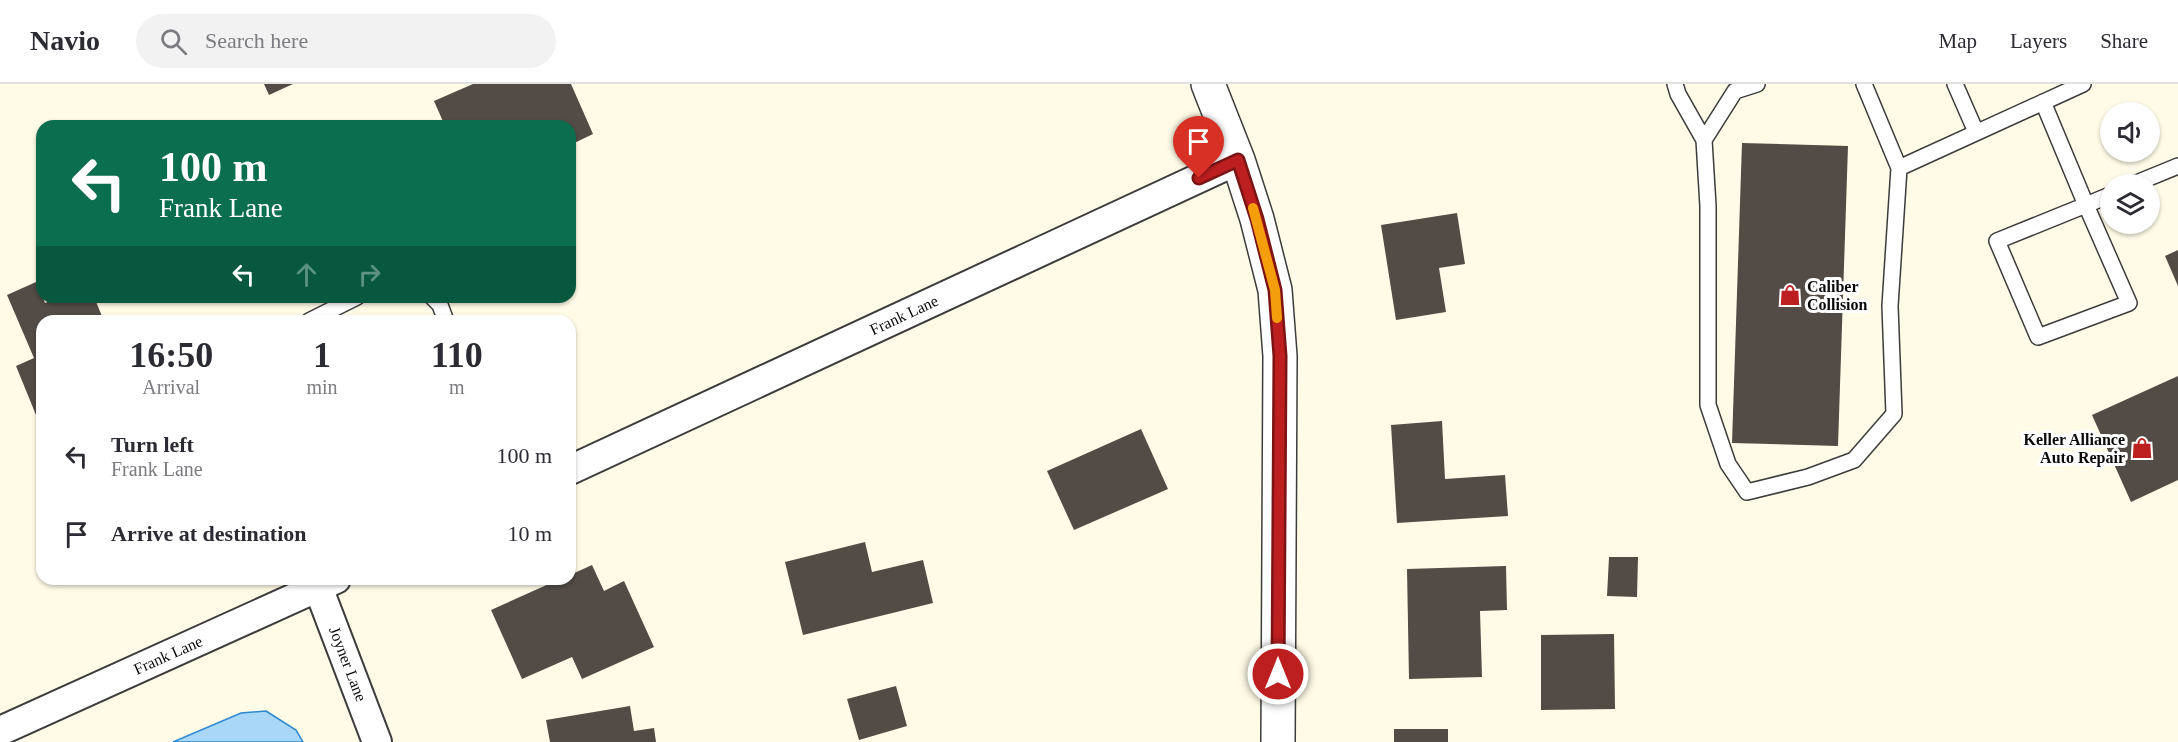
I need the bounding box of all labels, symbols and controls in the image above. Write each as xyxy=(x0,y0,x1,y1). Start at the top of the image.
search box xyxy=(136,14,556,68)
text: Navio xyxy=(30,25,100,56)
icon: search xyxy=(157,25,190,58)
text: Search here xyxy=(205,28,308,53)
text: Map xyxy=(1939,29,1977,53)
text: Layers xyxy=(2010,29,2067,53)
text: Share xyxy=(2100,29,2148,53)
map controls xyxy=(2100,102,2160,234)
button: sound xyxy=(2100,102,2160,162)
pin xyxy=(1173,116,1224,178)
icon: arrive xyxy=(1182,125,1215,158)
icon: left xyxy=(60,144,138,222)
text: 100 m xyxy=(159,144,268,190)
button: layers xyxy=(2100,174,2160,234)
text: Frank Lane xyxy=(159,193,283,223)
icon: left xyxy=(227,258,260,291)
icon: ahead xyxy=(290,258,323,291)
icon: right xyxy=(353,258,386,291)
place label: Caliber Collision xyxy=(1807,278,1868,313)
shop icon: Caliber Collision xyxy=(1778,283,1802,307)
street label: Frank Lane xyxy=(867,292,941,338)
text: 16:50 xyxy=(129,335,213,375)
text: 1 xyxy=(313,335,331,375)
text: 110 xyxy=(431,335,483,375)
text: Arrival xyxy=(142,376,200,398)
text: min xyxy=(306,376,338,398)
text: m xyxy=(449,376,465,398)
place label: Keller Alliance Auto Repair xyxy=(2024,431,2125,467)
text: Turn left xyxy=(111,432,194,457)
shop icon: Keller Alliance Auto Repair xyxy=(2130,436,2154,460)
icon: left xyxy=(60,440,93,473)
text: 100 m xyxy=(496,443,552,468)
text: Frank Lane xyxy=(111,458,203,480)
icon: arrive xyxy=(60,518,93,551)
text: Arrive at destination xyxy=(111,521,307,546)
text: 10 m xyxy=(507,521,552,546)
street label: Joyner Lane xyxy=(325,624,370,704)
street label: Frank Lane xyxy=(131,632,205,678)
position arrow xyxy=(1246,642,1310,706)

